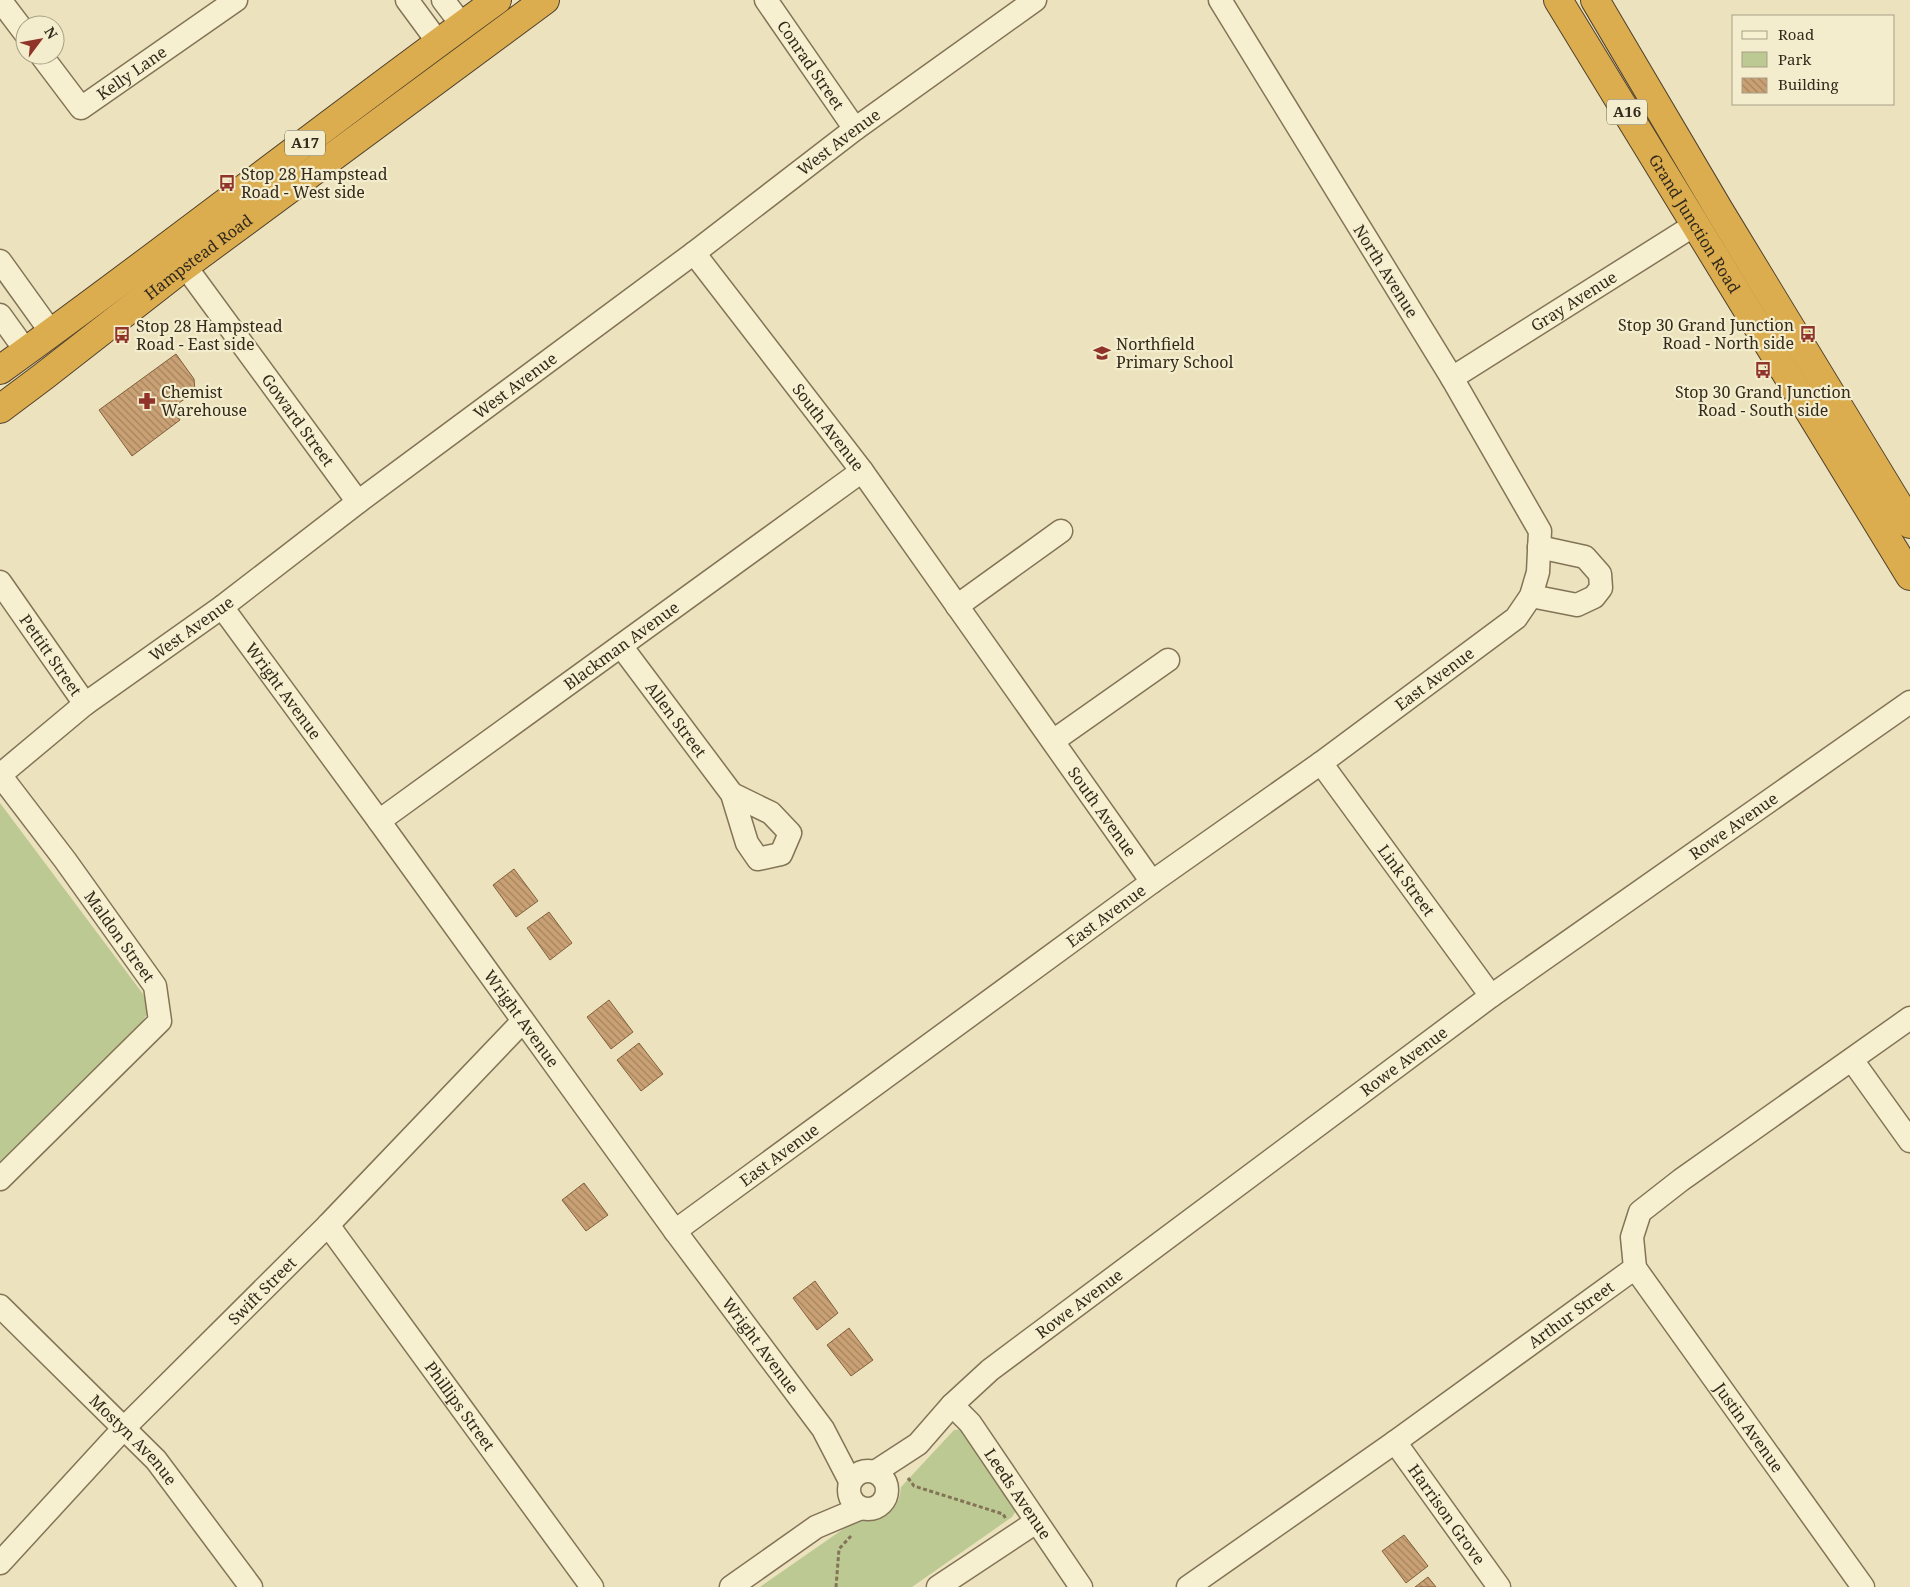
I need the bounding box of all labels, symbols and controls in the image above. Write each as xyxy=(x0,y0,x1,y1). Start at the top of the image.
north arrow xyxy=(15,15,65,65)
legend xyxy=(1732,15,1895,105)
street label: Conrad Street xyxy=(772,16,850,114)
text: N xyxy=(40,23,62,43)
text: Road xyxy=(1778,24,1814,44)
street label: Kelly Lane xyxy=(92,41,171,105)
text: Park xyxy=(1778,49,1812,69)
text: Building xyxy=(1778,74,1839,94)
road number: A16 xyxy=(1607,100,1647,124)
street label: West Avenue xyxy=(793,103,885,181)
road number: A17 xyxy=(285,130,325,156)
street label: Grand Junction Road xyxy=(1644,150,1746,297)
place label: Stop 28 Hampstead Road - West side xyxy=(241,163,388,203)
bus stop icon: Stop 28 Hampstead Road - West side xyxy=(217,173,237,193)
street label: Hampstead Road xyxy=(140,209,257,305)
street label: North Avenue xyxy=(1349,220,1423,322)
street label: Gray Avenue xyxy=(1527,266,1621,337)
place label: Stop 30 Grand Junction Road - North side xyxy=(1618,314,1794,354)
place label: Stop 28 Hampstead Road - East side xyxy=(136,315,283,355)
bus stop icon: Stop 30 Grand Junction Road - North side xyxy=(1798,324,1818,344)
bus stop icon: Stop 28 Hampstead Road - East side xyxy=(112,325,132,345)
place label: Northfield Primary School xyxy=(1116,333,1233,373)
school or university icon: Northfield Primary School xyxy=(1092,343,1112,363)
street label: West Avenue xyxy=(469,347,561,424)
bus stop icon: Stop 30 Grand Junction Road - South side xyxy=(1753,360,1773,380)
street label: Goward Street xyxy=(257,369,339,471)
street label: South Avenue xyxy=(787,379,869,476)
place label: Chemist Warehouse xyxy=(161,381,247,421)
place label: Stop 30 Grand Junction Road - South side xyxy=(1675,381,1851,421)
pharmacy icon: Chemist Warehouse xyxy=(137,391,157,411)
street label: West Avenue xyxy=(145,591,238,666)
street label: Blackman Avenue xyxy=(559,596,683,695)
street label: Pettitt Street xyxy=(15,610,87,700)
street label: Wright Avenue xyxy=(241,638,326,744)
street label: East Avenue xyxy=(1390,642,1478,715)
street label: Allen Street xyxy=(641,677,712,762)
street label: South Avenue xyxy=(1063,762,1142,861)
street label: Rowe Avenue xyxy=(1685,787,1782,865)
street label: Link Street xyxy=(1373,840,1440,921)
street label: East Avenue xyxy=(1062,879,1150,952)
street label: Maldon Street xyxy=(80,886,160,987)
street label: Wright Avenue xyxy=(479,965,564,1072)
street label: Rowe Avenue xyxy=(1356,1021,1452,1101)
street label: East Avenue xyxy=(735,1118,823,1191)
street label: Swift Street xyxy=(223,1252,301,1329)
street label: Rowe Avenue xyxy=(1031,1264,1127,1343)
street label: Arthur Street xyxy=(1523,1276,1619,1353)
street label: Wright Avenue xyxy=(717,1293,804,1398)
street label: Phillips Street xyxy=(420,1357,500,1456)
street label: Justin Avenue xyxy=(1709,1377,1789,1477)
street label: Mostyn Avenue xyxy=(85,1390,182,1490)
street label: Leeds Avenue xyxy=(979,1444,1057,1544)
street label: Harrison Grove xyxy=(1403,1460,1490,1569)

